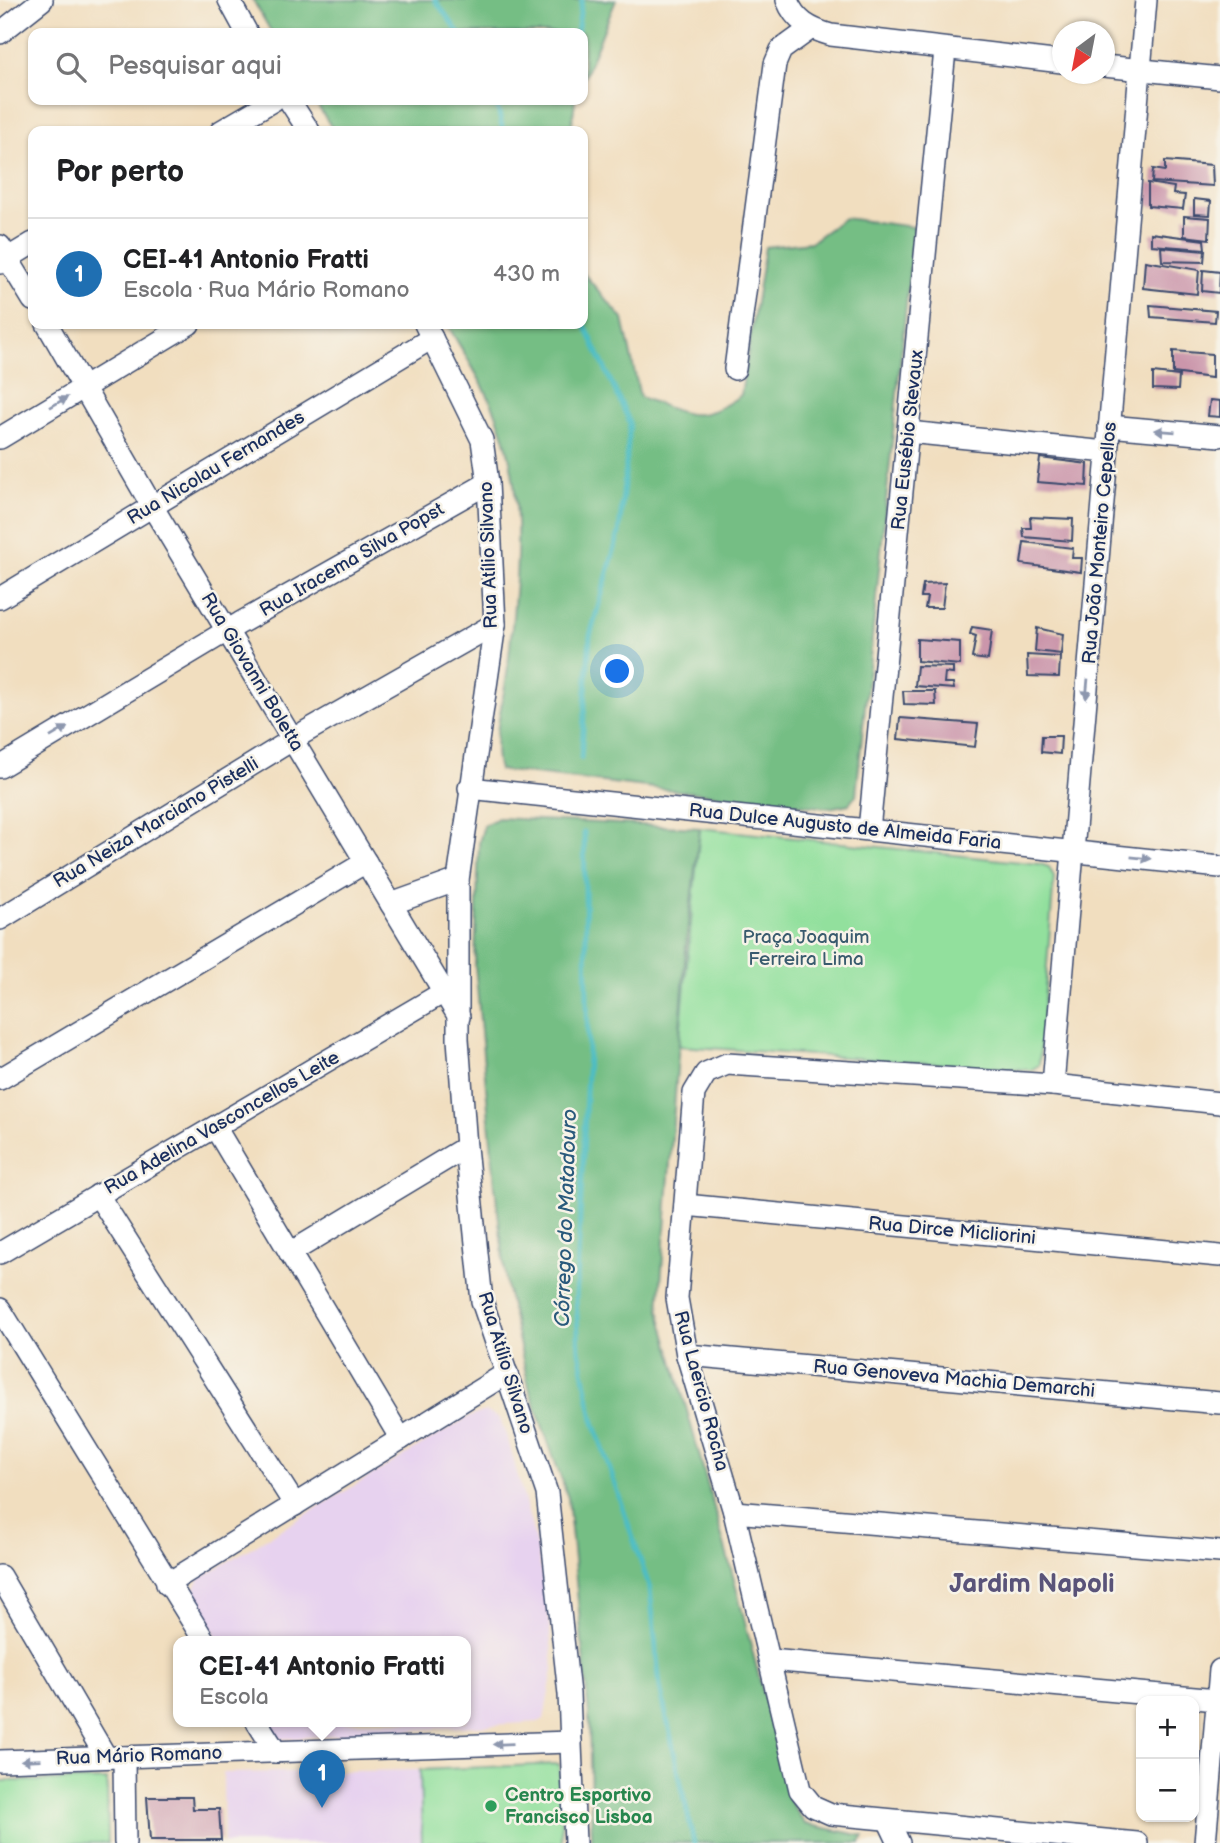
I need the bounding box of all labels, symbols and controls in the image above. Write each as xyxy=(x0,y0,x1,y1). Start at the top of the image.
north arrow xyxy=(1052,21,1115,84)
search box xyxy=(28,28,588,105)
icon: search xyxy=(52,48,90,86)
text: Pesquisar aqui xyxy=(108,51,282,82)
text: Por perto xyxy=(56,154,184,190)
text: CEI-41 Antonio Fratti xyxy=(123,245,369,276)
text: 1 xyxy=(74,260,84,288)
text: 430 m xyxy=(493,260,560,288)
text: Escola · Rua Mário Romano xyxy=(123,276,410,304)
street label: Rua Eusébio Stevaux xyxy=(887,349,929,531)
one-way arrow xyxy=(49,396,68,409)
street label: Rua Nicolau Fernandes xyxy=(123,406,309,530)
street label: Rua João Monteiro Cepellos xyxy=(1078,421,1122,665)
one-way arrow xyxy=(1154,425,1176,436)
street label: Rua Atílio Silvano xyxy=(475,481,503,629)
street label: Rua Iracema Silva Popst xyxy=(256,498,448,622)
street label: Rua Giovanni Boletta xyxy=(196,588,308,756)
your location xyxy=(600,654,634,688)
one-way arrow xyxy=(1081,678,1092,700)
one-way arrow xyxy=(49,726,68,738)
street label: Rua Neiza Marciano Pistelli xyxy=(49,752,263,894)
street label: Rua Dulce Augusto de Almeida Faria xyxy=(688,799,1002,855)
one-way arrow xyxy=(1130,853,1152,864)
park label: Praça Joaquim Ferreira Lima xyxy=(742,926,870,971)
street label: Rua Adelina Vasconcellos Leite xyxy=(100,1046,344,1200)
water label: Córrego do Matadouro xyxy=(550,1109,582,1327)
street label: Rua Dirce Micliorini xyxy=(867,1212,1037,1250)
street label: Rua Atílio Silvano xyxy=(472,1289,538,1437)
street label: Rua Laercio Rocha xyxy=(669,1308,733,1474)
street label: Rua Genoveva Machia Demarchi xyxy=(812,1355,1096,1403)
district label: Jardim Napoli xyxy=(949,1569,1115,1600)
popup xyxy=(173,1636,471,1727)
text: CEI-41 Antonio Fratti xyxy=(199,1652,445,1683)
text: Escola xyxy=(199,1683,269,1711)
map controls xyxy=(1136,1696,1199,1822)
button: + xyxy=(1136,1696,1199,1759)
one-way arrow xyxy=(492,1738,514,1750)
street label: Rua Mário Romano xyxy=(55,1742,223,1770)
pin: 1 xyxy=(299,1750,345,1808)
one-way arrow xyxy=(20,1754,42,1766)
button: − xyxy=(1136,1759,1199,1822)
place label: Centro Esportivo Francisco Lisboa xyxy=(505,1784,653,1829)
marker: Centro Esportivo Francisco Lisboa xyxy=(483,1798,499,1814)

